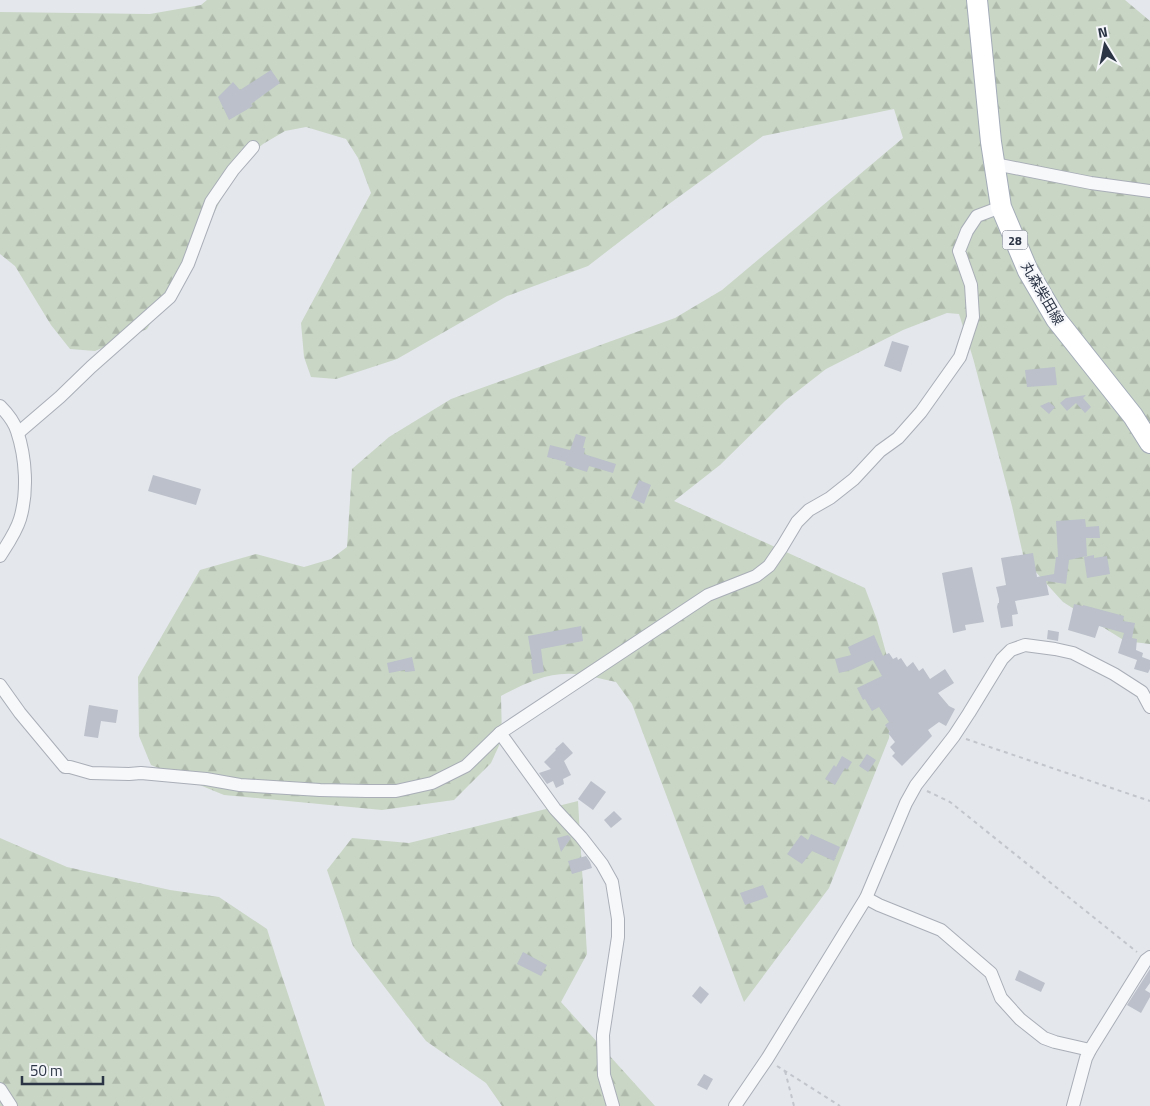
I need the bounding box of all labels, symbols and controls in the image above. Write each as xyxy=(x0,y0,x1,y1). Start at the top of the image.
north arrow xyxy=(1080,20,1130,70)
text: N xyxy=(1096,21,1109,43)
road number: 28 xyxy=(1002,230,1028,250)
street label: 丸森柴田線 xyxy=(1016,257,1070,329)
scale bar xyxy=(22,1054,104,1086)
text: 50 m xyxy=(30,1059,63,1082)

